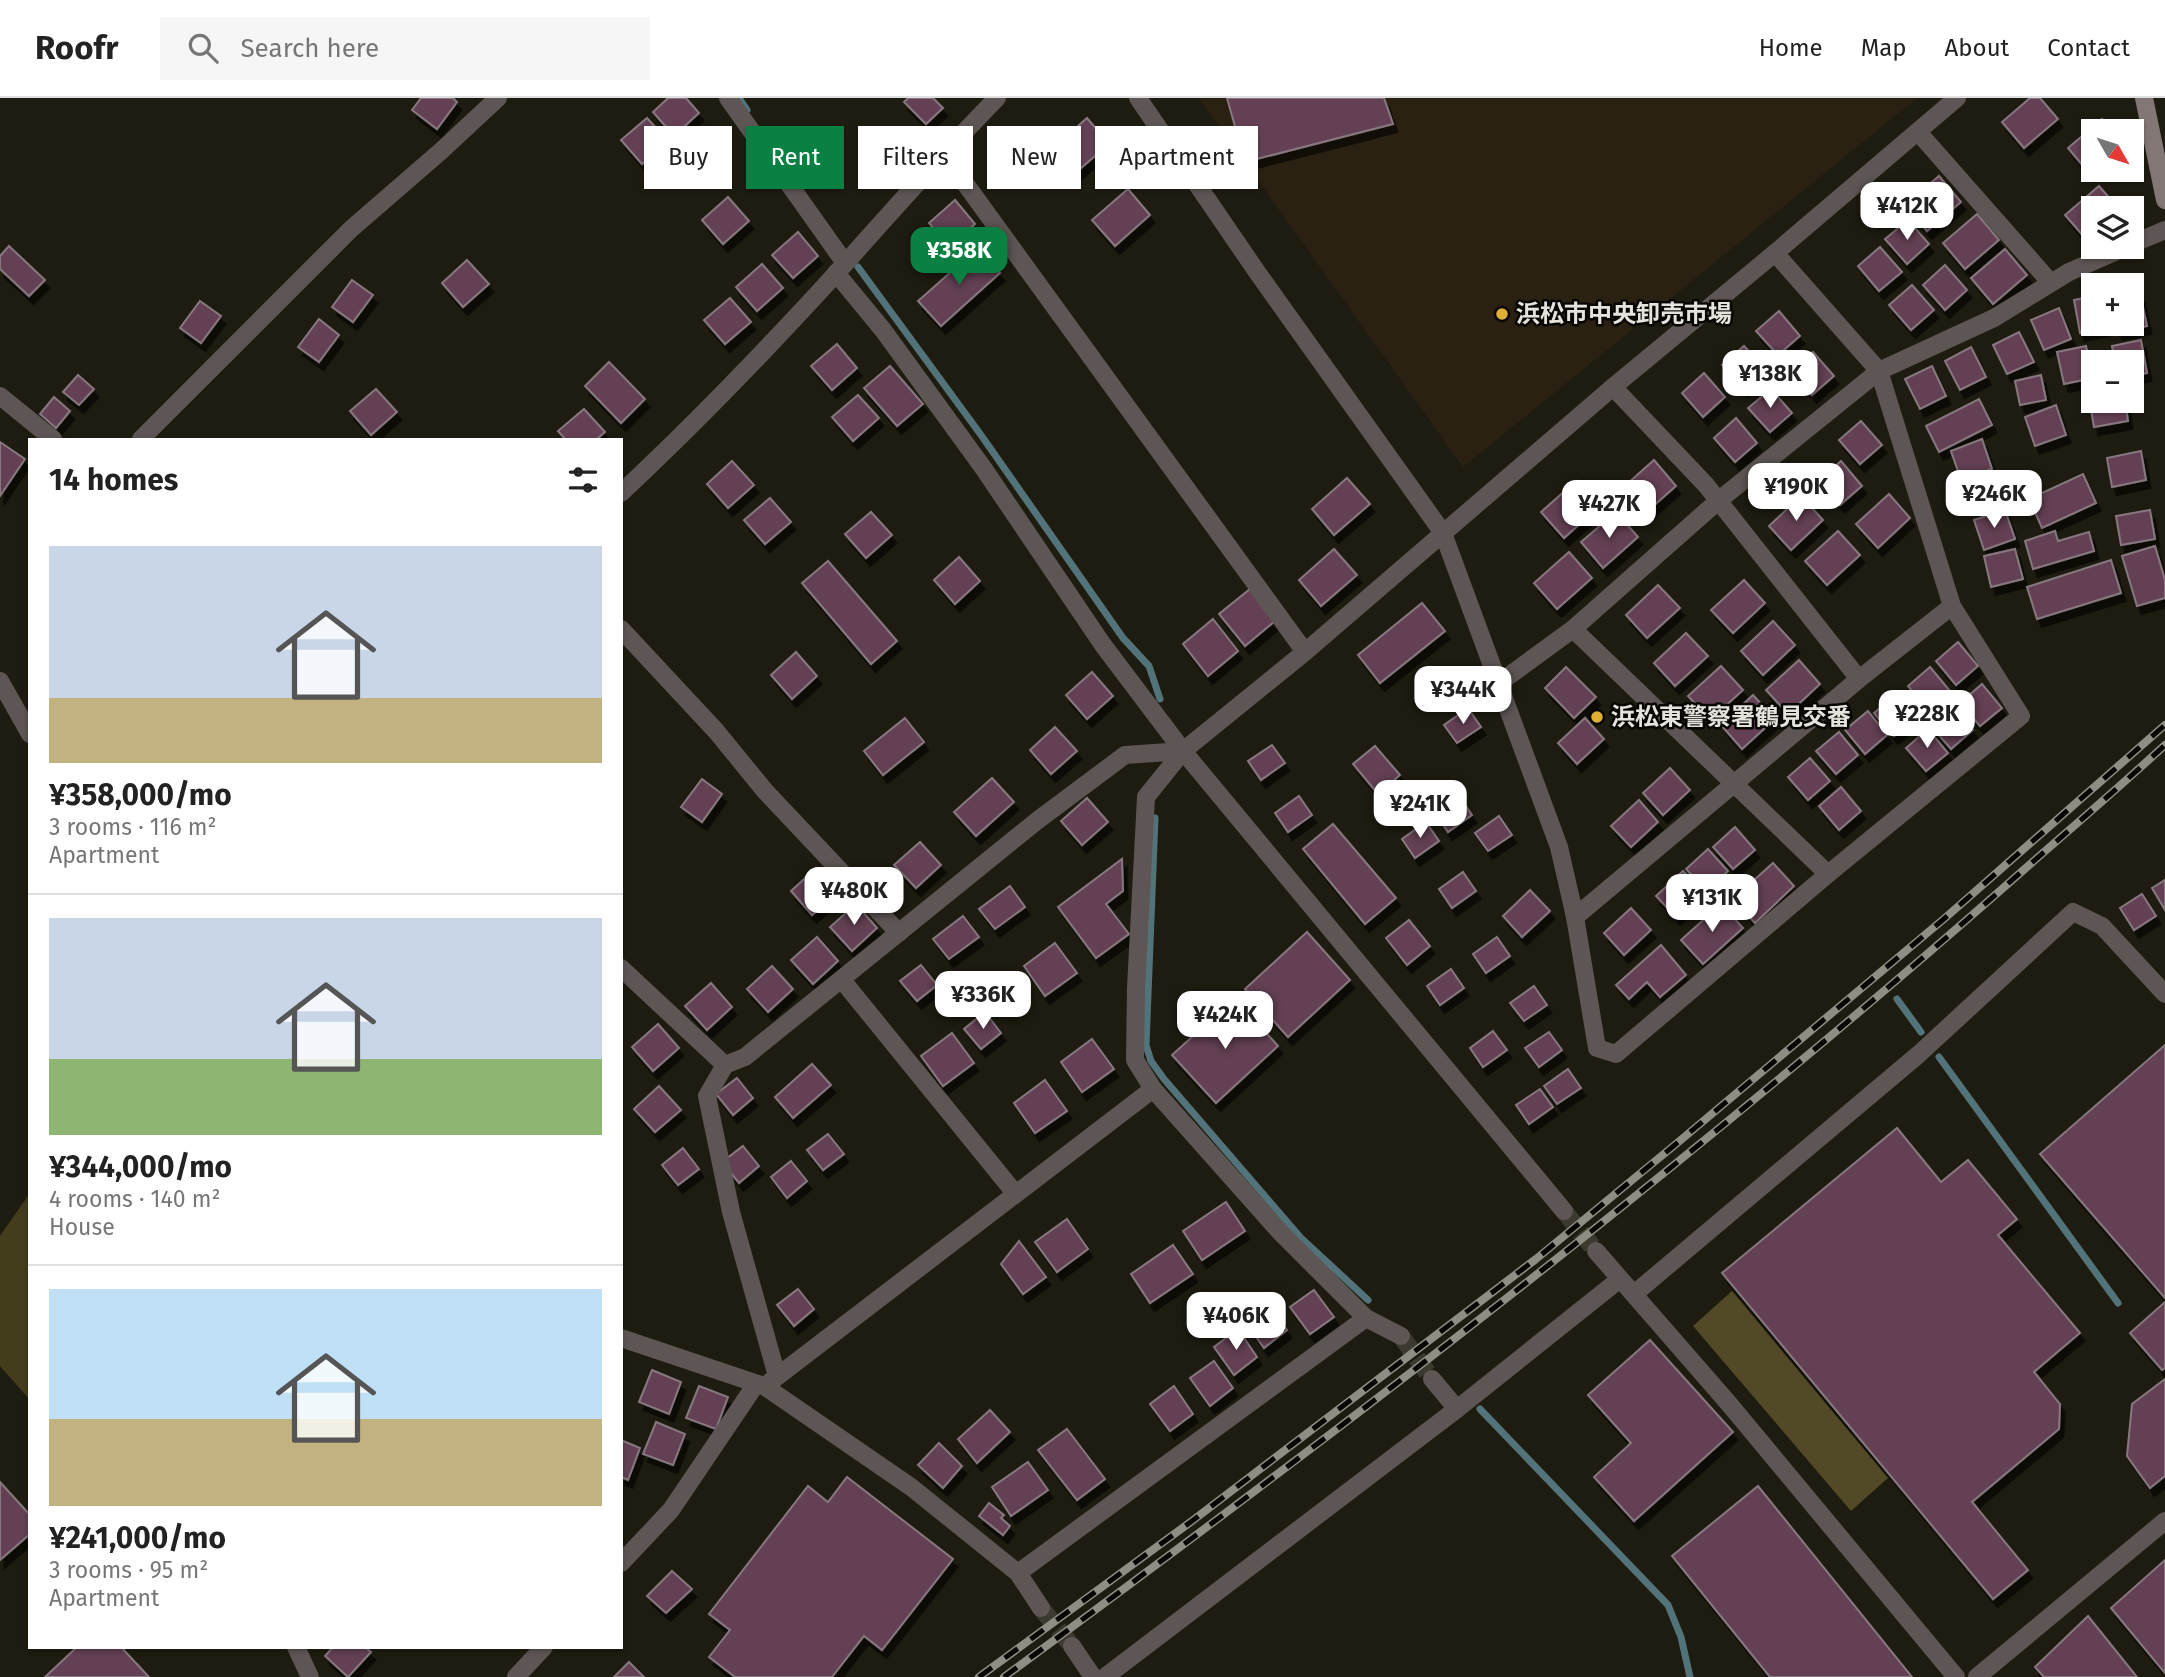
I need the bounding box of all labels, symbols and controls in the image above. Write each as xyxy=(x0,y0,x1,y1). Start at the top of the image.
search box xyxy=(160,17,650,80)
text: Roofr xyxy=(35,28,118,68)
icon: search xyxy=(184,29,222,67)
text: Search here xyxy=(240,33,379,64)
text: Home xyxy=(1759,34,1823,62)
text: Map xyxy=(1861,34,1907,62)
text: About xyxy=(1945,34,2009,62)
text: Contact xyxy=(2047,34,2130,62)
north arrow xyxy=(2081,119,2144,182)
map controls xyxy=(2081,119,2144,413)
chip: Buy xyxy=(644,126,732,189)
chip: Rent xyxy=(746,126,844,189)
chip: Filters xyxy=(858,126,973,189)
chip: New xyxy=(987,126,1081,189)
chip: Apartment xyxy=(1095,126,1258,189)
pin: ¥412K xyxy=(1858,183,1956,242)
text: ¥412K xyxy=(1876,191,1938,219)
button: layers xyxy=(2081,196,2144,259)
pin: ¥358K xyxy=(910,228,1008,287)
text: ¥358K xyxy=(927,236,991,264)
button: + xyxy=(2081,273,2144,336)
place label: 浜松市中央卸売市場 xyxy=(1516,300,1732,328)
marker: 浜松市中央卸売市場 xyxy=(1494,306,1510,322)
pin: ¥138K xyxy=(1721,350,1819,410)
button: − xyxy=(2081,350,2144,413)
text: ¥138K xyxy=(1739,359,1801,387)
icon: filters xyxy=(564,461,602,499)
text: 14 homes xyxy=(49,462,178,498)
pin: ¥190K xyxy=(1747,464,1845,523)
pin: ¥246K xyxy=(1945,470,2043,530)
text: ¥190K xyxy=(1764,472,1828,500)
text: ¥246K xyxy=(1962,479,2026,507)
pin: ¥427K xyxy=(1560,480,1658,540)
text: ¥427K xyxy=(1578,489,1640,517)
icon: home xyxy=(263,592,389,718)
pin: ¥344K xyxy=(1414,666,1512,726)
text: ¥344K xyxy=(1430,675,1496,703)
pin: ¥228K xyxy=(1878,690,1976,750)
text: ¥228K xyxy=(1895,699,1959,727)
place label: 浜松東警察署鶴見交番 xyxy=(1611,703,1851,731)
marker: 浜松東警察署鶴見交番 xyxy=(1589,709,1605,725)
text: ¥358,000/mo xyxy=(49,777,232,813)
pin: ¥241K xyxy=(1371,780,1469,840)
text: ¥241K xyxy=(1390,789,1450,817)
text: 3 rooms · 116 m² xyxy=(49,813,217,841)
text: Apartment xyxy=(49,841,159,869)
pin: ¥480K xyxy=(805,868,903,927)
pin: ¥131K xyxy=(1663,874,1761,934)
text: ¥480K xyxy=(821,876,887,904)
text: ¥131K xyxy=(1682,883,1742,911)
icon: home xyxy=(263,964,389,1090)
pin: ¥336K xyxy=(934,972,1032,1031)
text: ¥336K xyxy=(951,980,1015,1008)
pin: ¥424K xyxy=(1176,992,1274,1051)
text: ¥424K xyxy=(1193,1000,1257,1028)
text: ¥344,000/mo xyxy=(49,1149,232,1185)
text: 4 rooms · 140 m² xyxy=(49,1185,220,1213)
text: House xyxy=(49,1213,115,1241)
pin: ¥406K xyxy=(1187,1292,1285,1352)
text: ¥406K xyxy=(1203,1301,1269,1329)
icon: home xyxy=(263,1335,389,1461)
text: ¥241,000/mo xyxy=(49,1520,226,1556)
text: 3 rooms · 95 m² xyxy=(49,1556,208,1584)
text: Apartment xyxy=(49,1584,159,1612)

